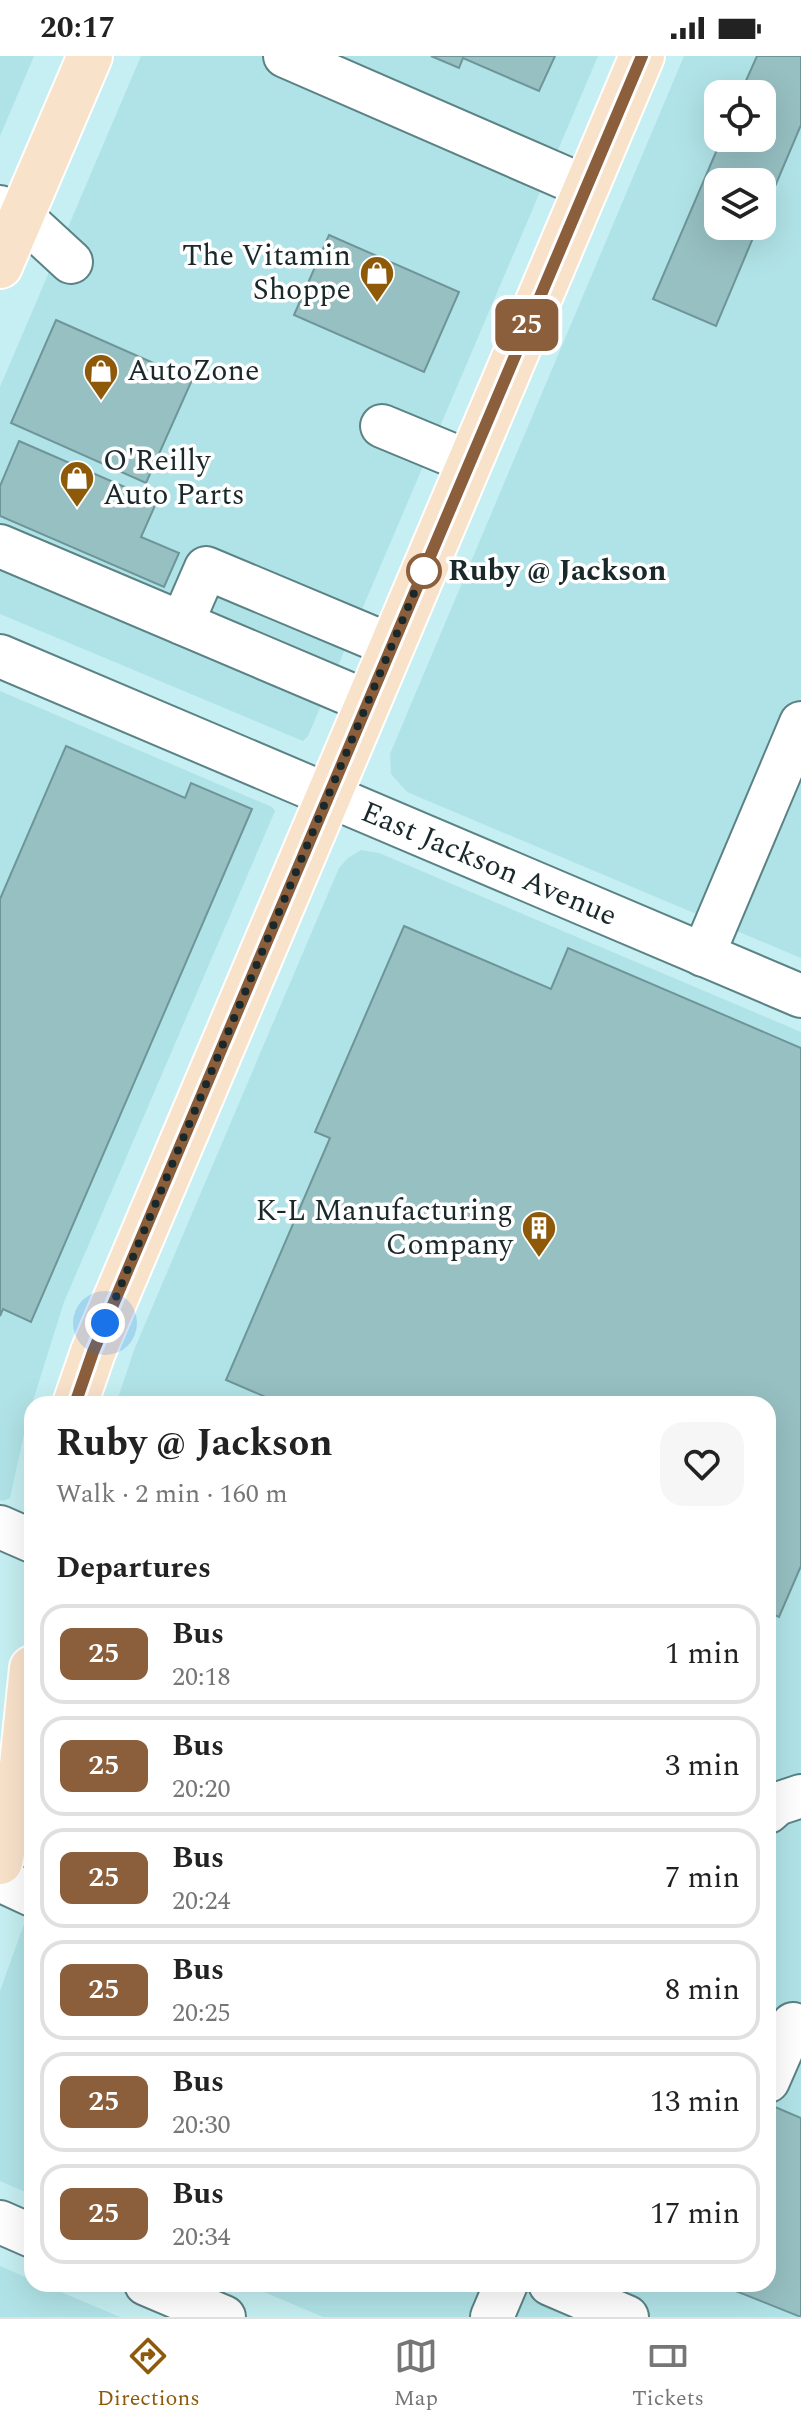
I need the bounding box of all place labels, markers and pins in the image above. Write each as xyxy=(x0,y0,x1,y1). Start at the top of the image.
place label: The Vitamin Shoppe xyxy=(182,233,351,313)
shop icon: The Vitamin Shoppe xyxy=(358,254,396,304)
place label: AutoZone xyxy=(127,348,260,394)
shop icon: AutoZone xyxy=(82,352,120,402)
place label: O'Reilly Auto Parts xyxy=(103,438,245,518)
shop icon: O'Reilly Auto Parts xyxy=(58,459,96,509)
place label: Ruby @ Jackson xyxy=(448,548,666,594)
marker: Ruby @ Jackson xyxy=(407,554,441,588)
place label: K-L Manufacturing Company xyxy=(255,1188,515,1268)
building icon: K-L Manufacturing Company xyxy=(520,1209,558,1259)

